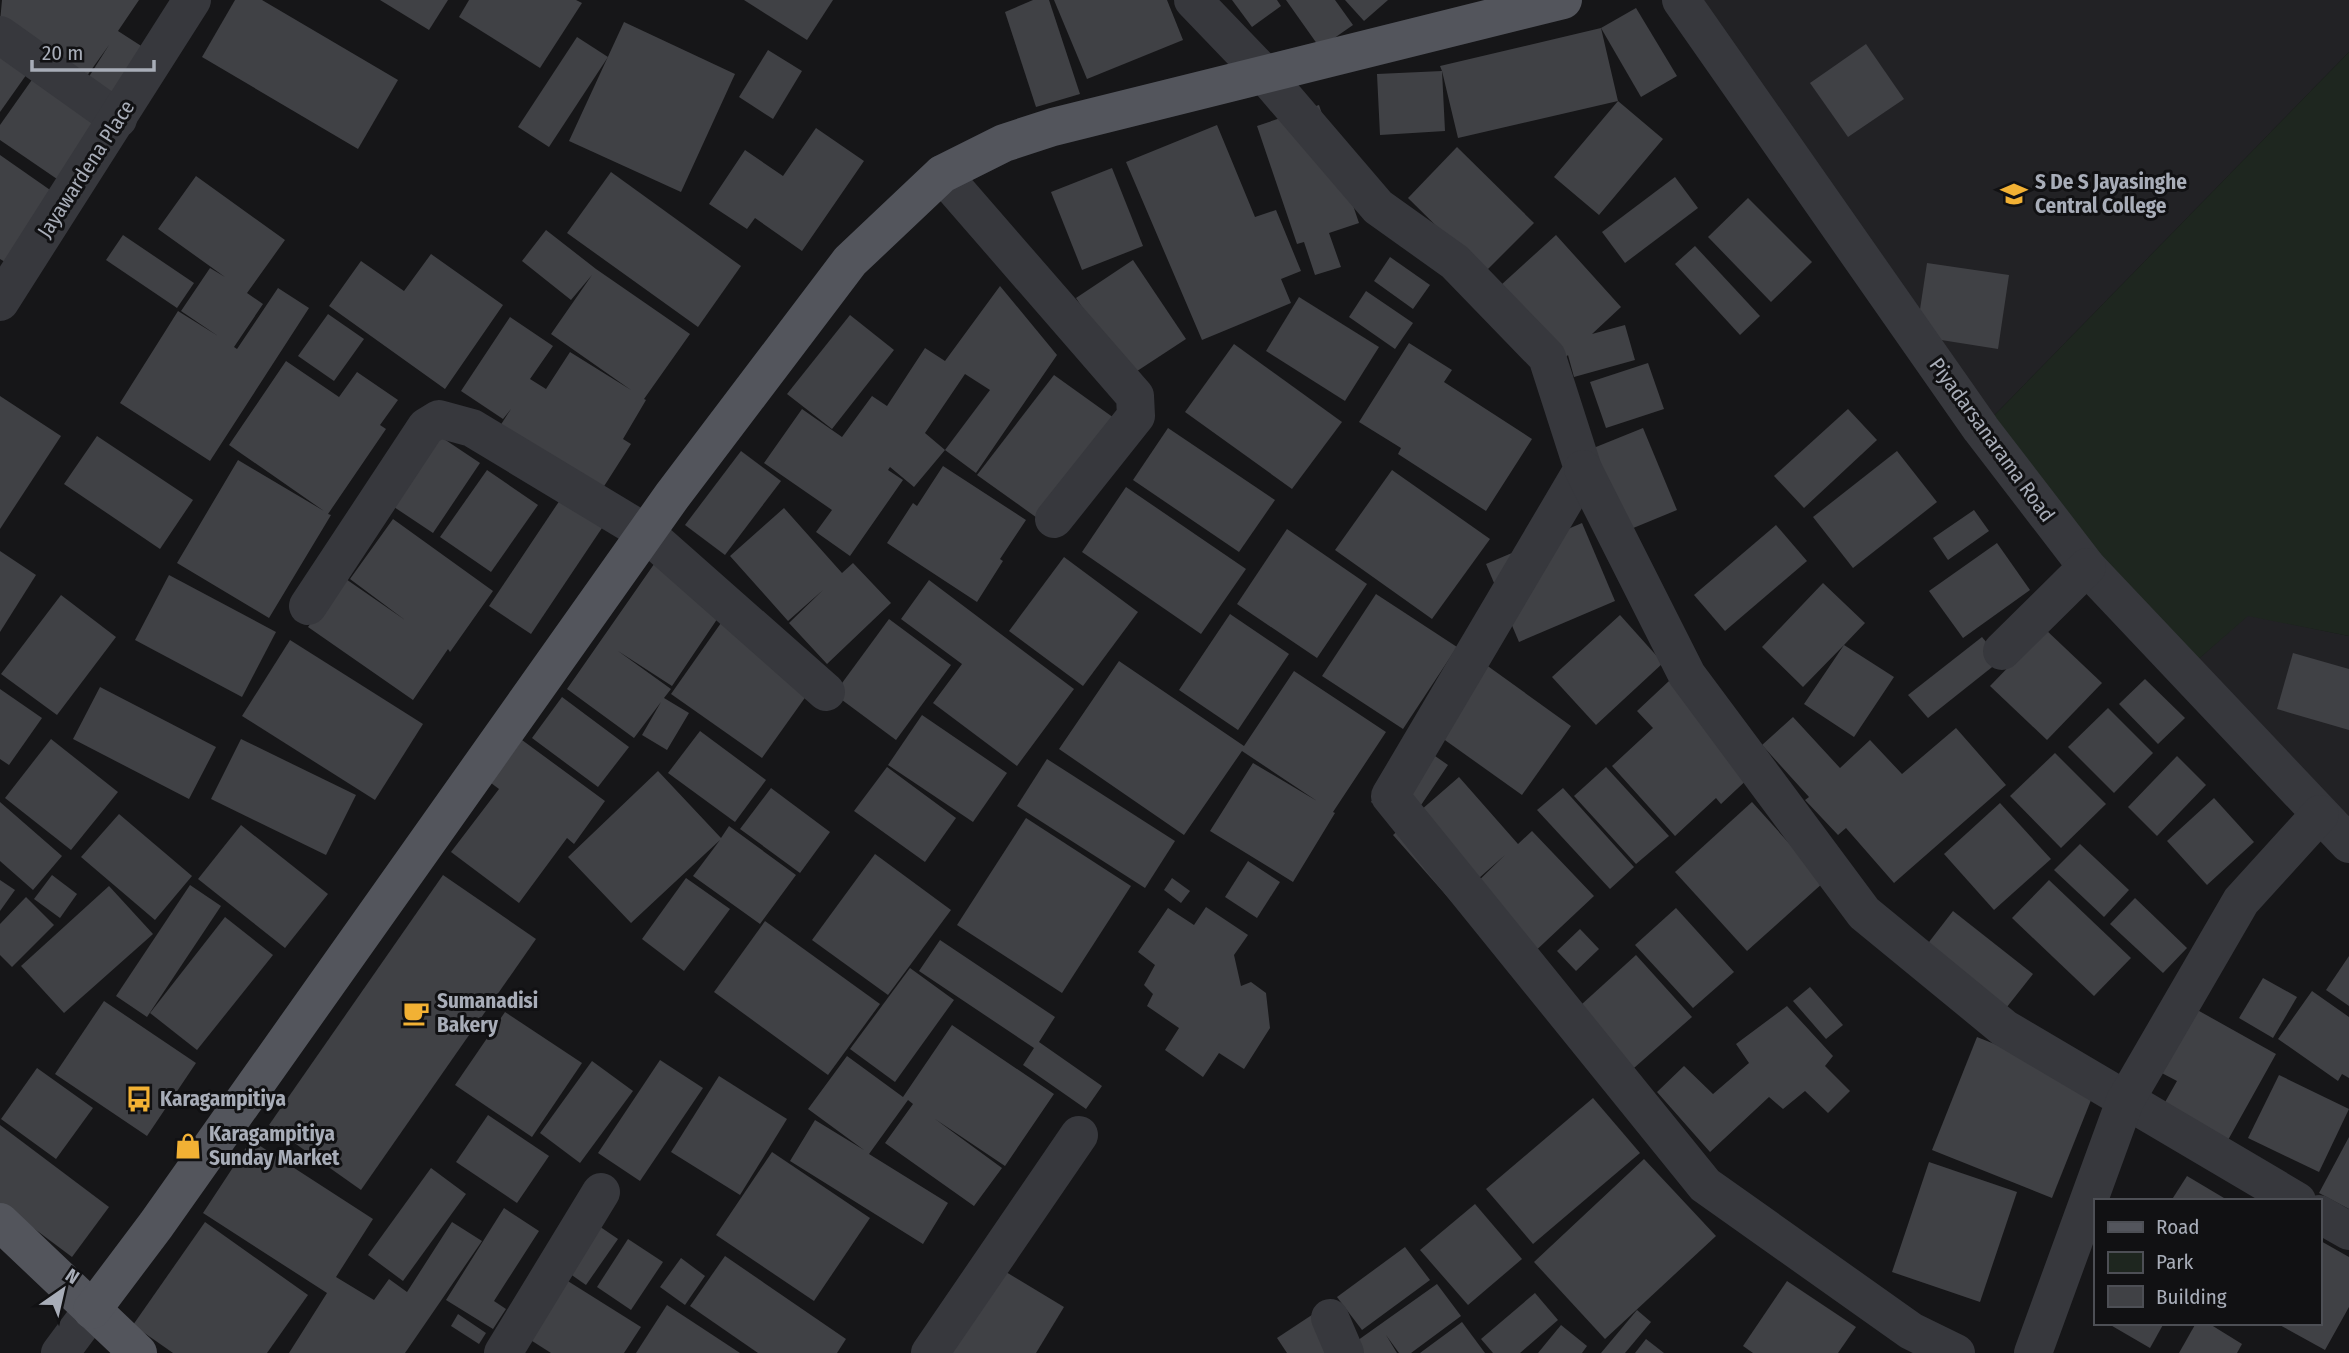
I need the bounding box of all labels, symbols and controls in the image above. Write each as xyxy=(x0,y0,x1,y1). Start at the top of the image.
scale bar xyxy=(32,28,154,72)
text: 20 m xyxy=(42,40,83,66)
street label: Jayawardena Place xyxy=(32,95,140,243)
place label: S De S Jayasinghe Central College xyxy=(2035,169,2187,219)
school or university icon: S De S Jayasinghe Central College xyxy=(1999,179,2029,209)
street label: Piyadarsanarama Road xyxy=(1924,353,2060,527)
place label: Sumanadisi Bakery xyxy=(437,988,538,1038)
cafe icon: Sumanadisi Bakery xyxy=(401,998,431,1028)
bus stop icon: Karagampitiya xyxy=(124,1084,154,1114)
place label: Karagampitiya xyxy=(160,1086,286,1112)
place label: Karagampitiya Sunday Market xyxy=(209,1121,340,1171)
shop icon: Karagampitiya Sunday Market xyxy=(173,1131,203,1161)
legend xyxy=(2094,1199,2321,1325)
text: Road xyxy=(2156,1214,2200,1240)
text: Park xyxy=(2156,1249,2194,1275)
north arrow xyxy=(28,1255,98,1325)
text: N xyxy=(61,1264,83,1289)
text: Building xyxy=(2156,1284,2227,1310)

